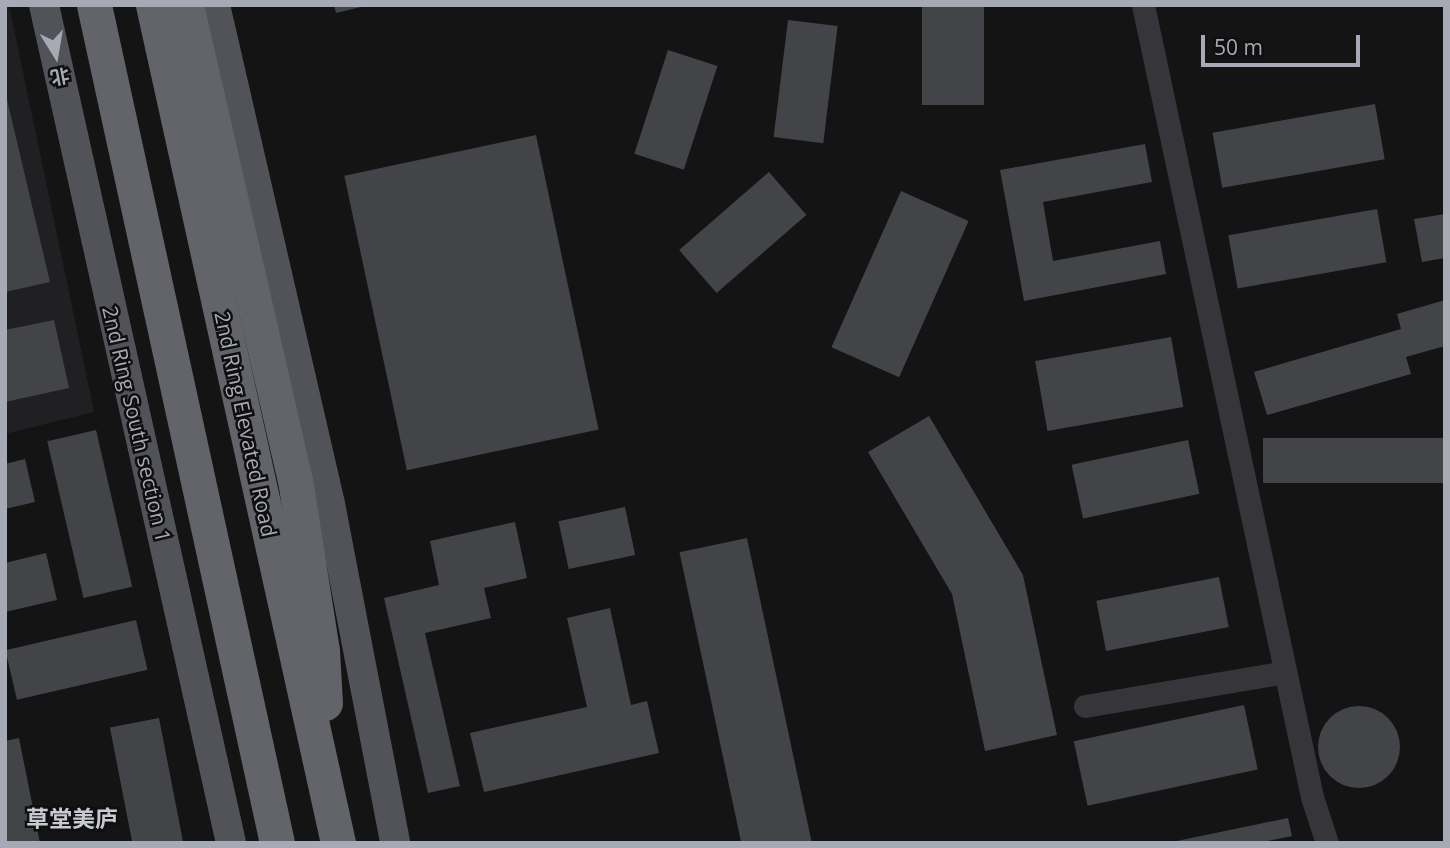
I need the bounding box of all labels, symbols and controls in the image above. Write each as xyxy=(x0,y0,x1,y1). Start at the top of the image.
north arrow xyxy=(21,21,91,91)
scale bar xyxy=(1205,21,1364,65)
text: 50 m xyxy=(1214,33,1263,61)
text: 北 xyxy=(48,62,72,91)
street label: 2nd Ring South section 1 xyxy=(98,303,176,545)
street label: 2nd Ring Elevated Road xyxy=(210,309,282,539)
district label: 草堂美庐 xyxy=(26,804,118,832)

